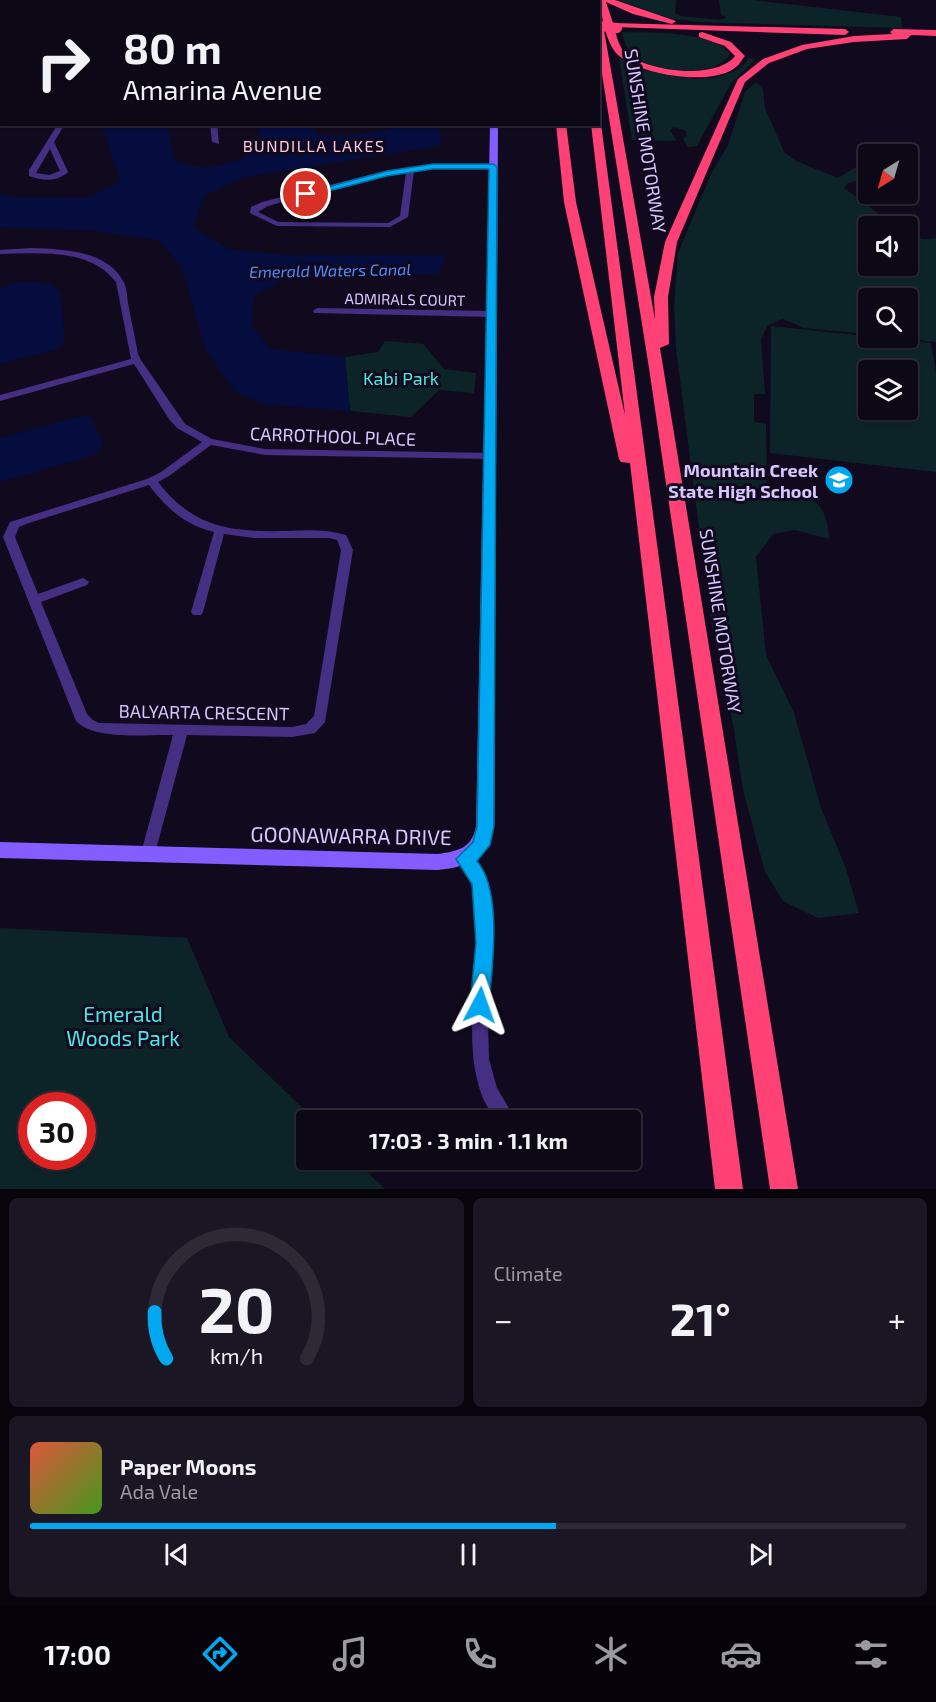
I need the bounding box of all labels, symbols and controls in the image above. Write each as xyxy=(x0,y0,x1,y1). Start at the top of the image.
text: 80 m xyxy=(123,22,222,72)
icon: right xyxy=(24,24,102,102)
street label: SUNSHINE MOTORWAY xyxy=(621,47,672,236)
text: Amarina Avenue xyxy=(123,73,322,105)
district label: BUNDILLA LAKES xyxy=(243,136,385,155)
north arrow xyxy=(858,144,918,204)
map controls xyxy=(858,144,918,420)
pin xyxy=(280,168,331,219)
icon: arrive xyxy=(289,177,322,210)
button: sound xyxy=(858,216,918,276)
water label: Emerald Waters Canal xyxy=(249,259,411,281)
button: search xyxy=(858,288,918,348)
street label: ADMIRALS COURT xyxy=(345,289,466,309)
button: layers xyxy=(858,360,918,420)
park label: Kabi Park xyxy=(363,367,439,389)
street label: CARROTHOOL PLACE xyxy=(250,422,416,450)
place label: Mountain Creek State High School xyxy=(668,459,818,502)
school or university icon: Mountain Creek State High School xyxy=(823,464,855,496)
street label: SUNSHINE MOTORWAY xyxy=(696,527,747,716)
street label: BALYARTA CRESCENT xyxy=(119,700,290,724)
street label: GOONAWARRA DRIVE xyxy=(250,821,452,849)
position arrow xyxy=(448,973,512,1037)
park label: Emerald Woods Park xyxy=(66,1001,180,1050)
speed limit sign: 30 xyxy=(18,1092,96,1170)
text: 17:03 · 3 min · 1.1 km xyxy=(369,1127,568,1153)
text: Climate xyxy=(494,1261,563,1285)
text: 20 xyxy=(198,1271,274,1346)
text: 21° xyxy=(670,1291,731,1345)
text: − xyxy=(494,1299,513,1339)
text: + xyxy=(888,1299,906,1339)
text: km/h xyxy=(210,1344,263,1369)
text: Paper Moons xyxy=(120,1453,256,1479)
text: Ada Vale xyxy=(120,1479,198,1503)
icon: previous xyxy=(160,1538,193,1571)
icon: pause xyxy=(452,1538,485,1571)
icon: next xyxy=(744,1538,777,1571)
icon: directions xyxy=(199,1633,241,1675)
icon: music xyxy=(329,1633,371,1675)
icon: phone xyxy=(459,1633,501,1675)
icon: climate xyxy=(590,1633,632,1675)
icon: car xyxy=(720,1633,762,1675)
icon: filters xyxy=(850,1633,892,1675)
text: 17:00 xyxy=(44,1638,111,1670)

